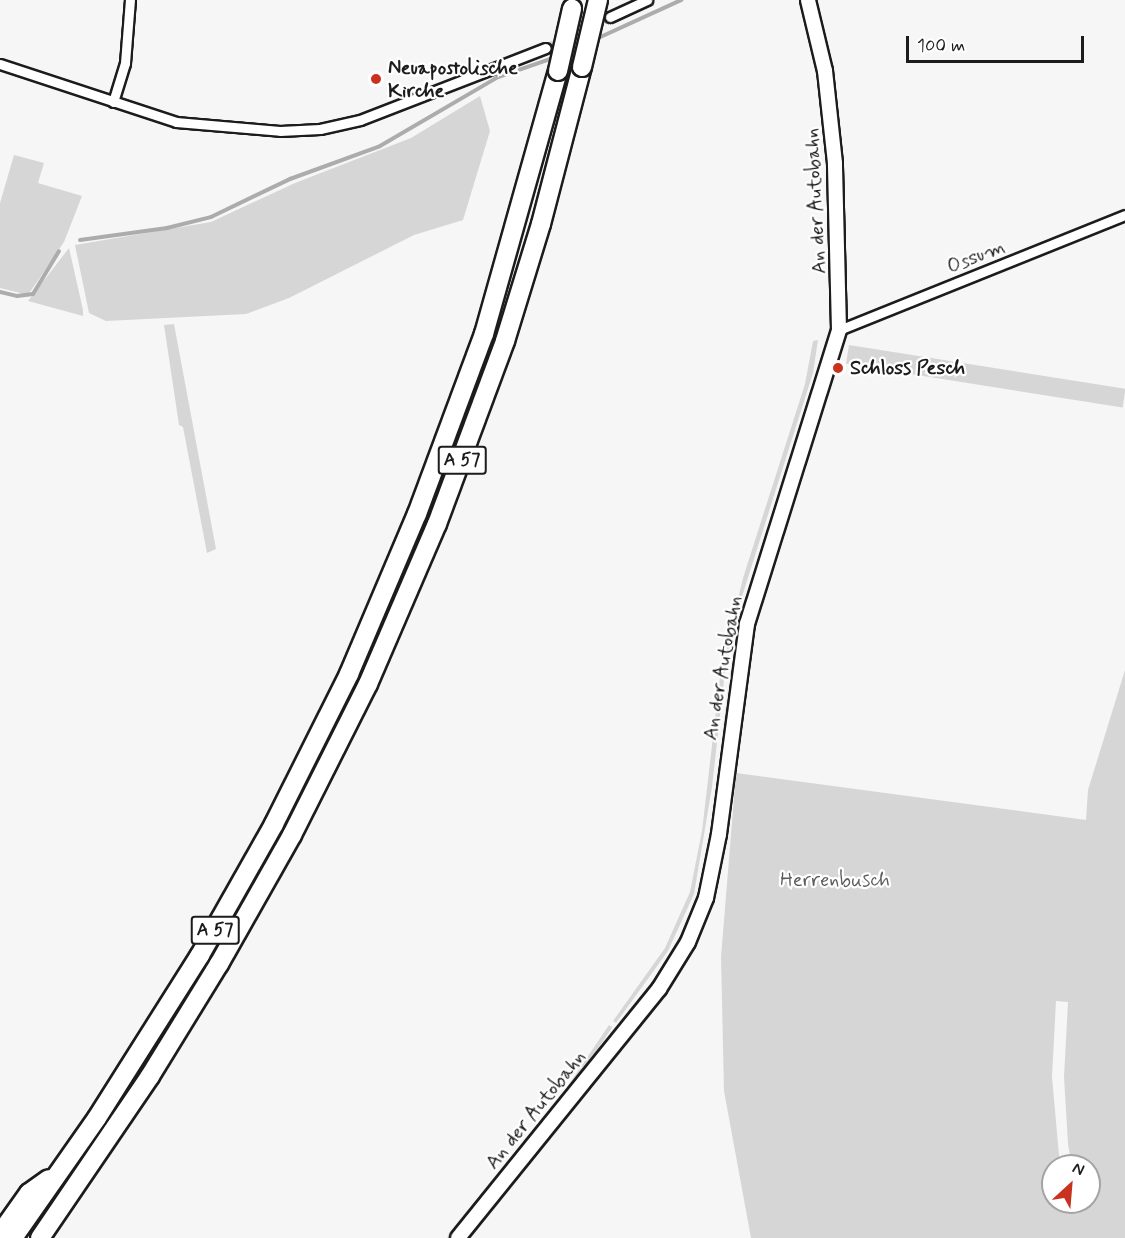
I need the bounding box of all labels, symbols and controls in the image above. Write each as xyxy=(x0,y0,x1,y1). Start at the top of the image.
scale bar xyxy=(909,24,1088,62)
text: 100 m xyxy=(917,34,965,58)
place label: Neuapostolische Kirche xyxy=(388,56,518,103)
marker: Neuapostolische Kirche xyxy=(369,72,383,86)
street label: An der Autobahn xyxy=(800,130,832,272)
street label: Ossum xyxy=(944,235,1008,279)
place label: Schloss Pesch xyxy=(850,356,965,380)
marker: Schloss Pesch xyxy=(831,361,845,375)
road number: A 57 xyxy=(436,445,488,475)
street label: An der Autobahn xyxy=(699,597,747,739)
park label: Herrenbusch xyxy=(780,868,890,892)
road number: A 57 xyxy=(190,915,240,945)
street label: An der Autobahn xyxy=(482,1048,590,1172)
north arrow xyxy=(1041,1154,1101,1214)
text: N xyxy=(1069,1157,1088,1181)

